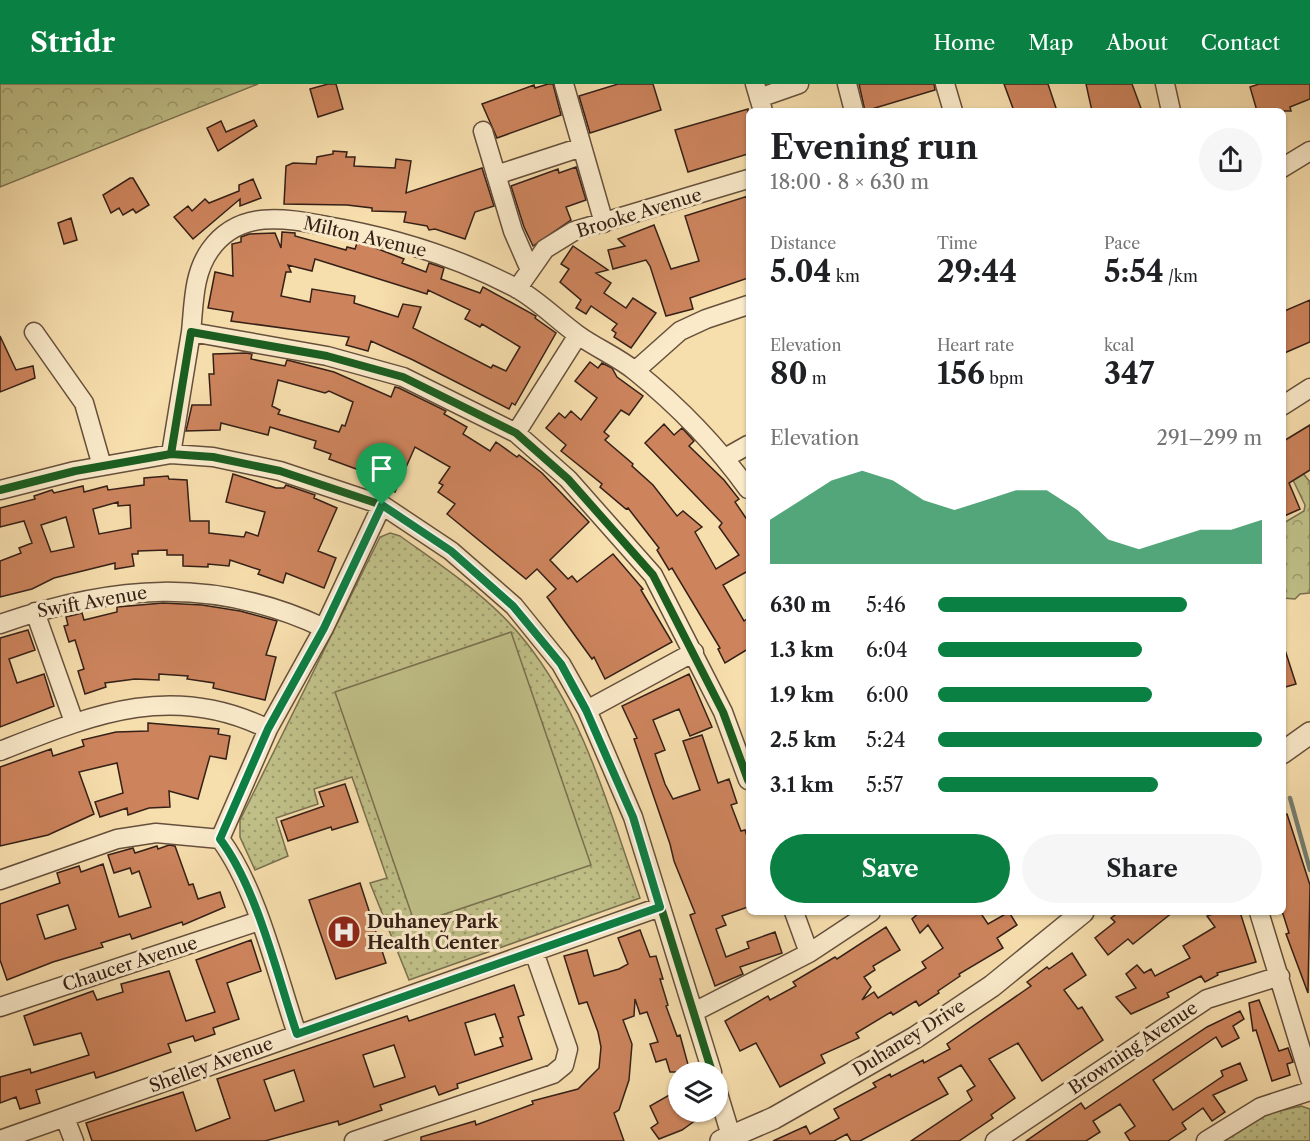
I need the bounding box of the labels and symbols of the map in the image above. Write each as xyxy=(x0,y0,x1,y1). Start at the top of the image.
street label: Brooke Avenue xyxy=(574,184,704,242)
street label: Milton Avenue xyxy=(301,212,429,262)
pin xyxy=(356,443,407,505)
street label: Swift Avenue xyxy=(35,581,149,623)
place label: Duhaney Park Health Center xyxy=(367,911,499,954)
hospital icon: Duhaney Park Health Center xyxy=(326,914,362,950)
street label: Chaucer Avenue xyxy=(60,932,200,996)
street label: Duhaney Drive xyxy=(849,995,969,1081)
street label: Browning Avenue xyxy=(1064,997,1202,1099)
street label: Shelley Avenue xyxy=(146,1032,276,1098)

